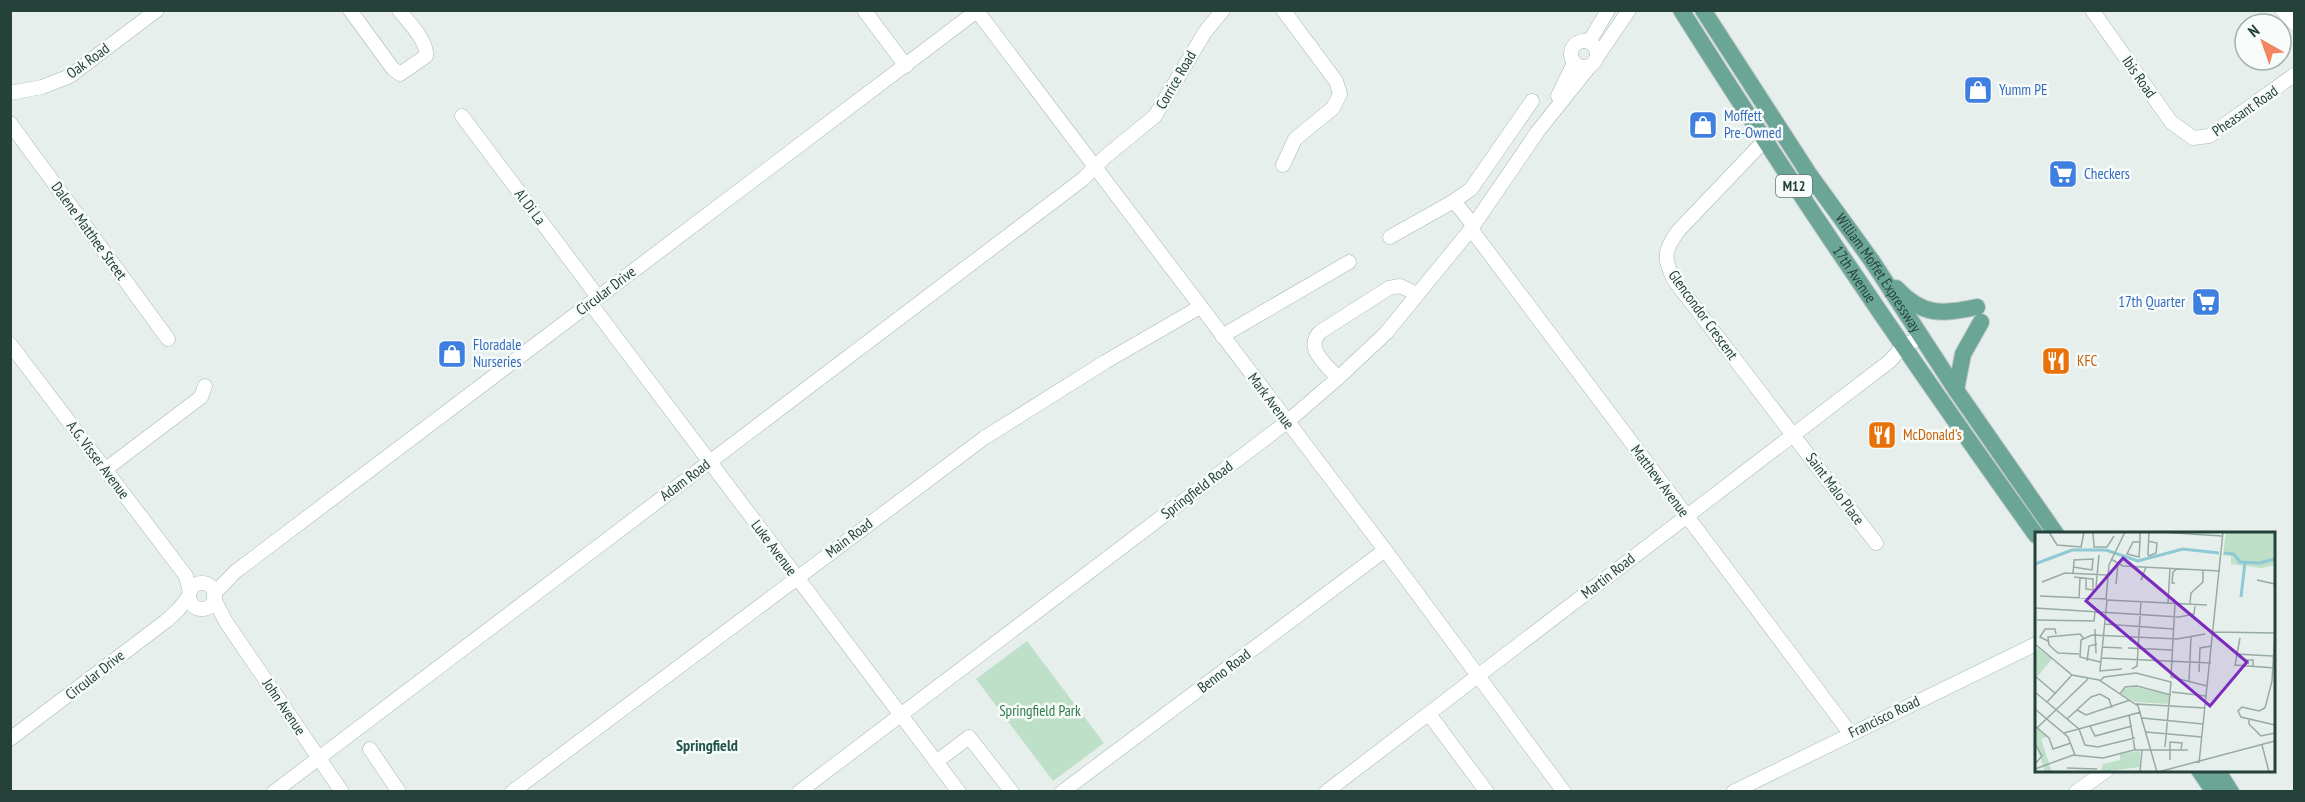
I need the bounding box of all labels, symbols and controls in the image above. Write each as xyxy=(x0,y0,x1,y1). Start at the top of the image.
north arrow xyxy=(2233,12,2293,72)
text: N xyxy=(2244,20,2263,41)
street label: Oak Road xyxy=(63,39,113,83)
street label: Corrice Road xyxy=(1151,47,1200,112)
street label: Ibis Road xyxy=(2118,52,2161,101)
shop icon: Yumm PE xyxy=(1962,74,1994,106)
place label: Yumm PE xyxy=(1999,80,2047,99)
street label: Pheasant Road xyxy=(2208,81,2281,140)
place label: Moffett Pre-Owned xyxy=(1724,106,1781,142)
shop icon: Moffett Pre-Owned xyxy=(1687,109,1719,141)
supermarket icon: Checkers xyxy=(2047,158,2079,190)
place label: Checkers xyxy=(2084,164,2130,183)
road number: M12 xyxy=(1776,175,1812,197)
street label: Dalene Matthee Street xyxy=(47,178,131,283)
street label: Al Di La xyxy=(511,185,550,228)
street label: William Moffet Expressway xyxy=(1832,209,1926,336)
street label: 17th Avenue xyxy=(1829,242,1881,306)
street label: Circular Drive xyxy=(572,262,639,319)
street label: Glencondor Crescent xyxy=(1665,266,1742,363)
supermarket icon: 17th Quarter xyxy=(2190,286,2222,318)
place label: 17th Quarter xyxy=(2118,292,2186,311)
place label: Floradale Nurseries xyxy=(473,335,522,371)
shop icon: Floradale Nurseries xyxy=(436,338,468,370)
restaurant icon: KFC xyxy=(2040,345,2072,377)
place label: KFC xyxy=(2077,351,2098,370)
street label: Mark Avenue xyxy=(1244,369,1299,433)
street label: A.G. Visser Avenue xyxy=(63,417,134,503)
restaurant icon: McDonald's xyxy=(1866,419,1898,451)
place label: McDonald's xyxy=(1903,425,1962,444)
street label: Matthew Avenue xyxy=(1627,441,1694,521)
street label: Saint Malo Place xyxy=(1802,449,1869,529)
street label: Adam Road xyxy=(656,455,714,505)
street label: Springfield Road xyxy=(1157,456,1236,523)
street label: Main Road xyxy=(821,514,876,561)
street label: Luke Avenue xyxy=(747,516,802,579)
inset map xyxy=(2035,532,2275,772)
street label: Martin Road xyxy=(1577,549,1638,602)
street label: Benno Road xyxy=(1193,644,1254,697)
street label: Circular Drive xyxy=(61,646,128,704)
street label: John Avenue xyxy=(258,674,310,739)
street label: Francisco Road xyxy=(1845,691,1922,742)
park label: Springfield Park xyxy=(999,701,1081,720)
district label: Springfield xyxy=(676,735,738,755)

